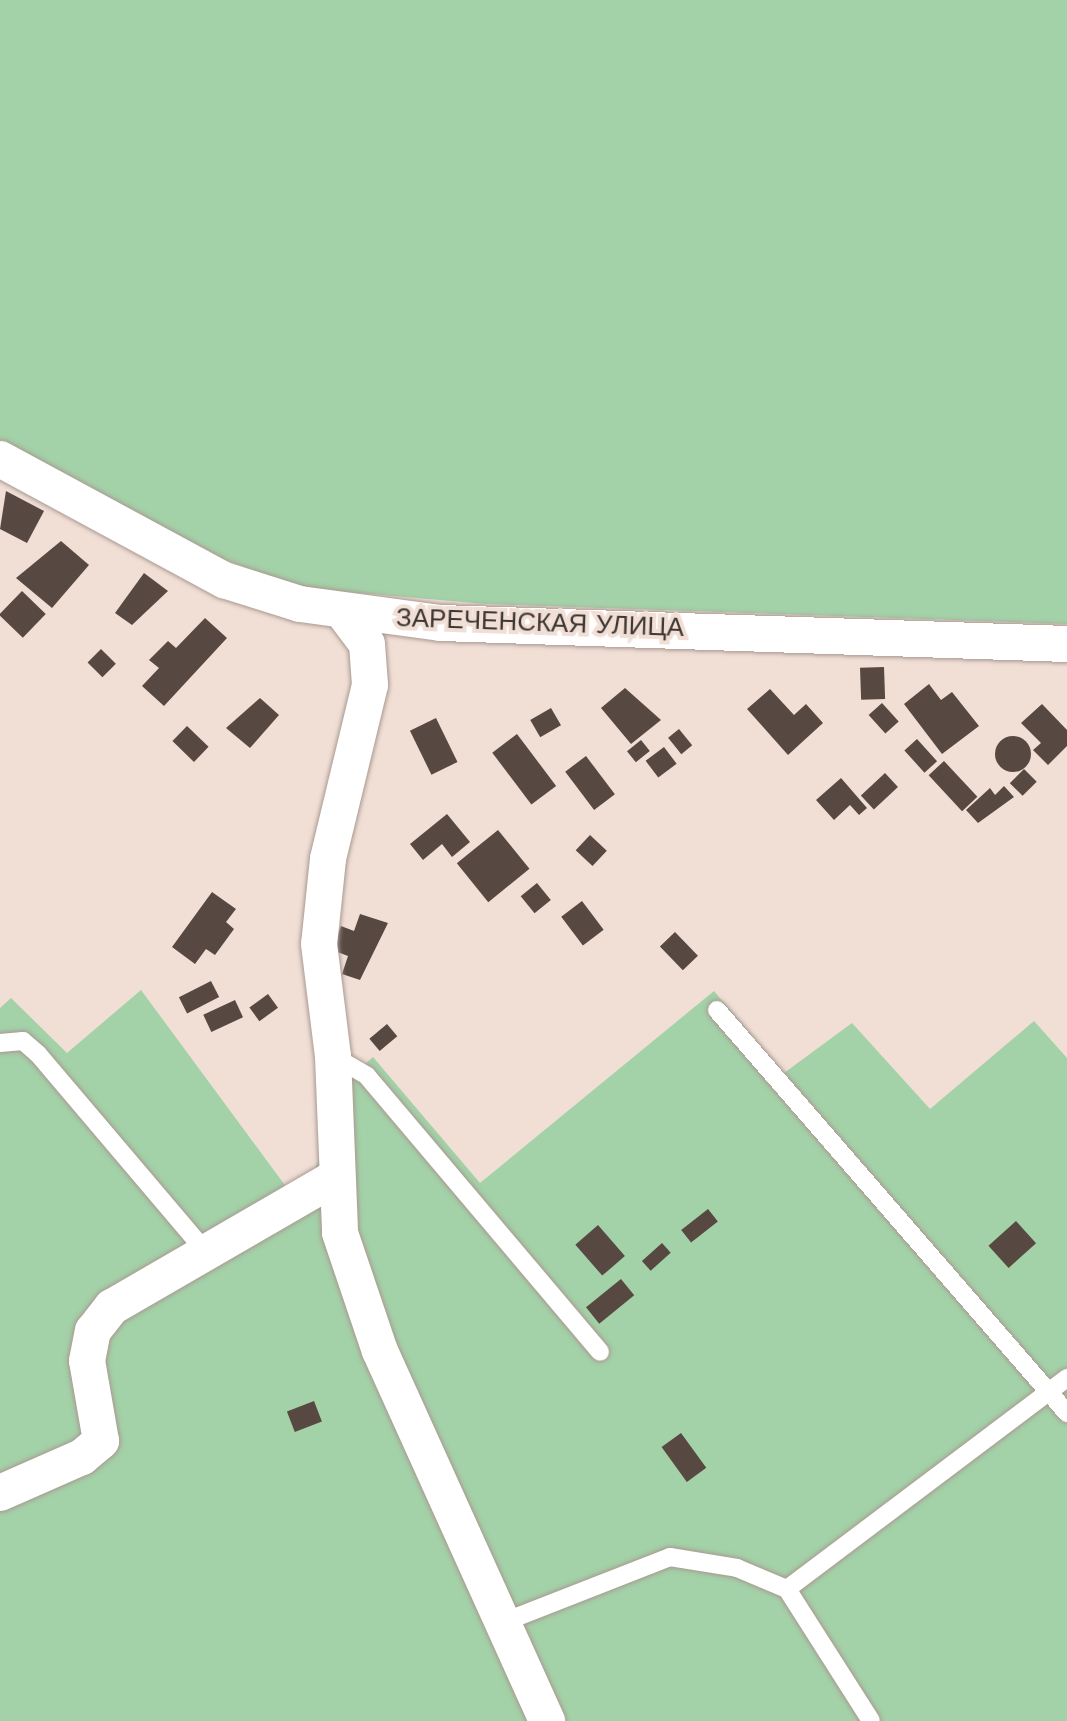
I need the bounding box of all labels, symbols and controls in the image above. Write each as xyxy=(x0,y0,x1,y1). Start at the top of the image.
street label: ЗАРЕЧЕНСКАЯ УЛИЦА xyxy=(396,602,684,644)

